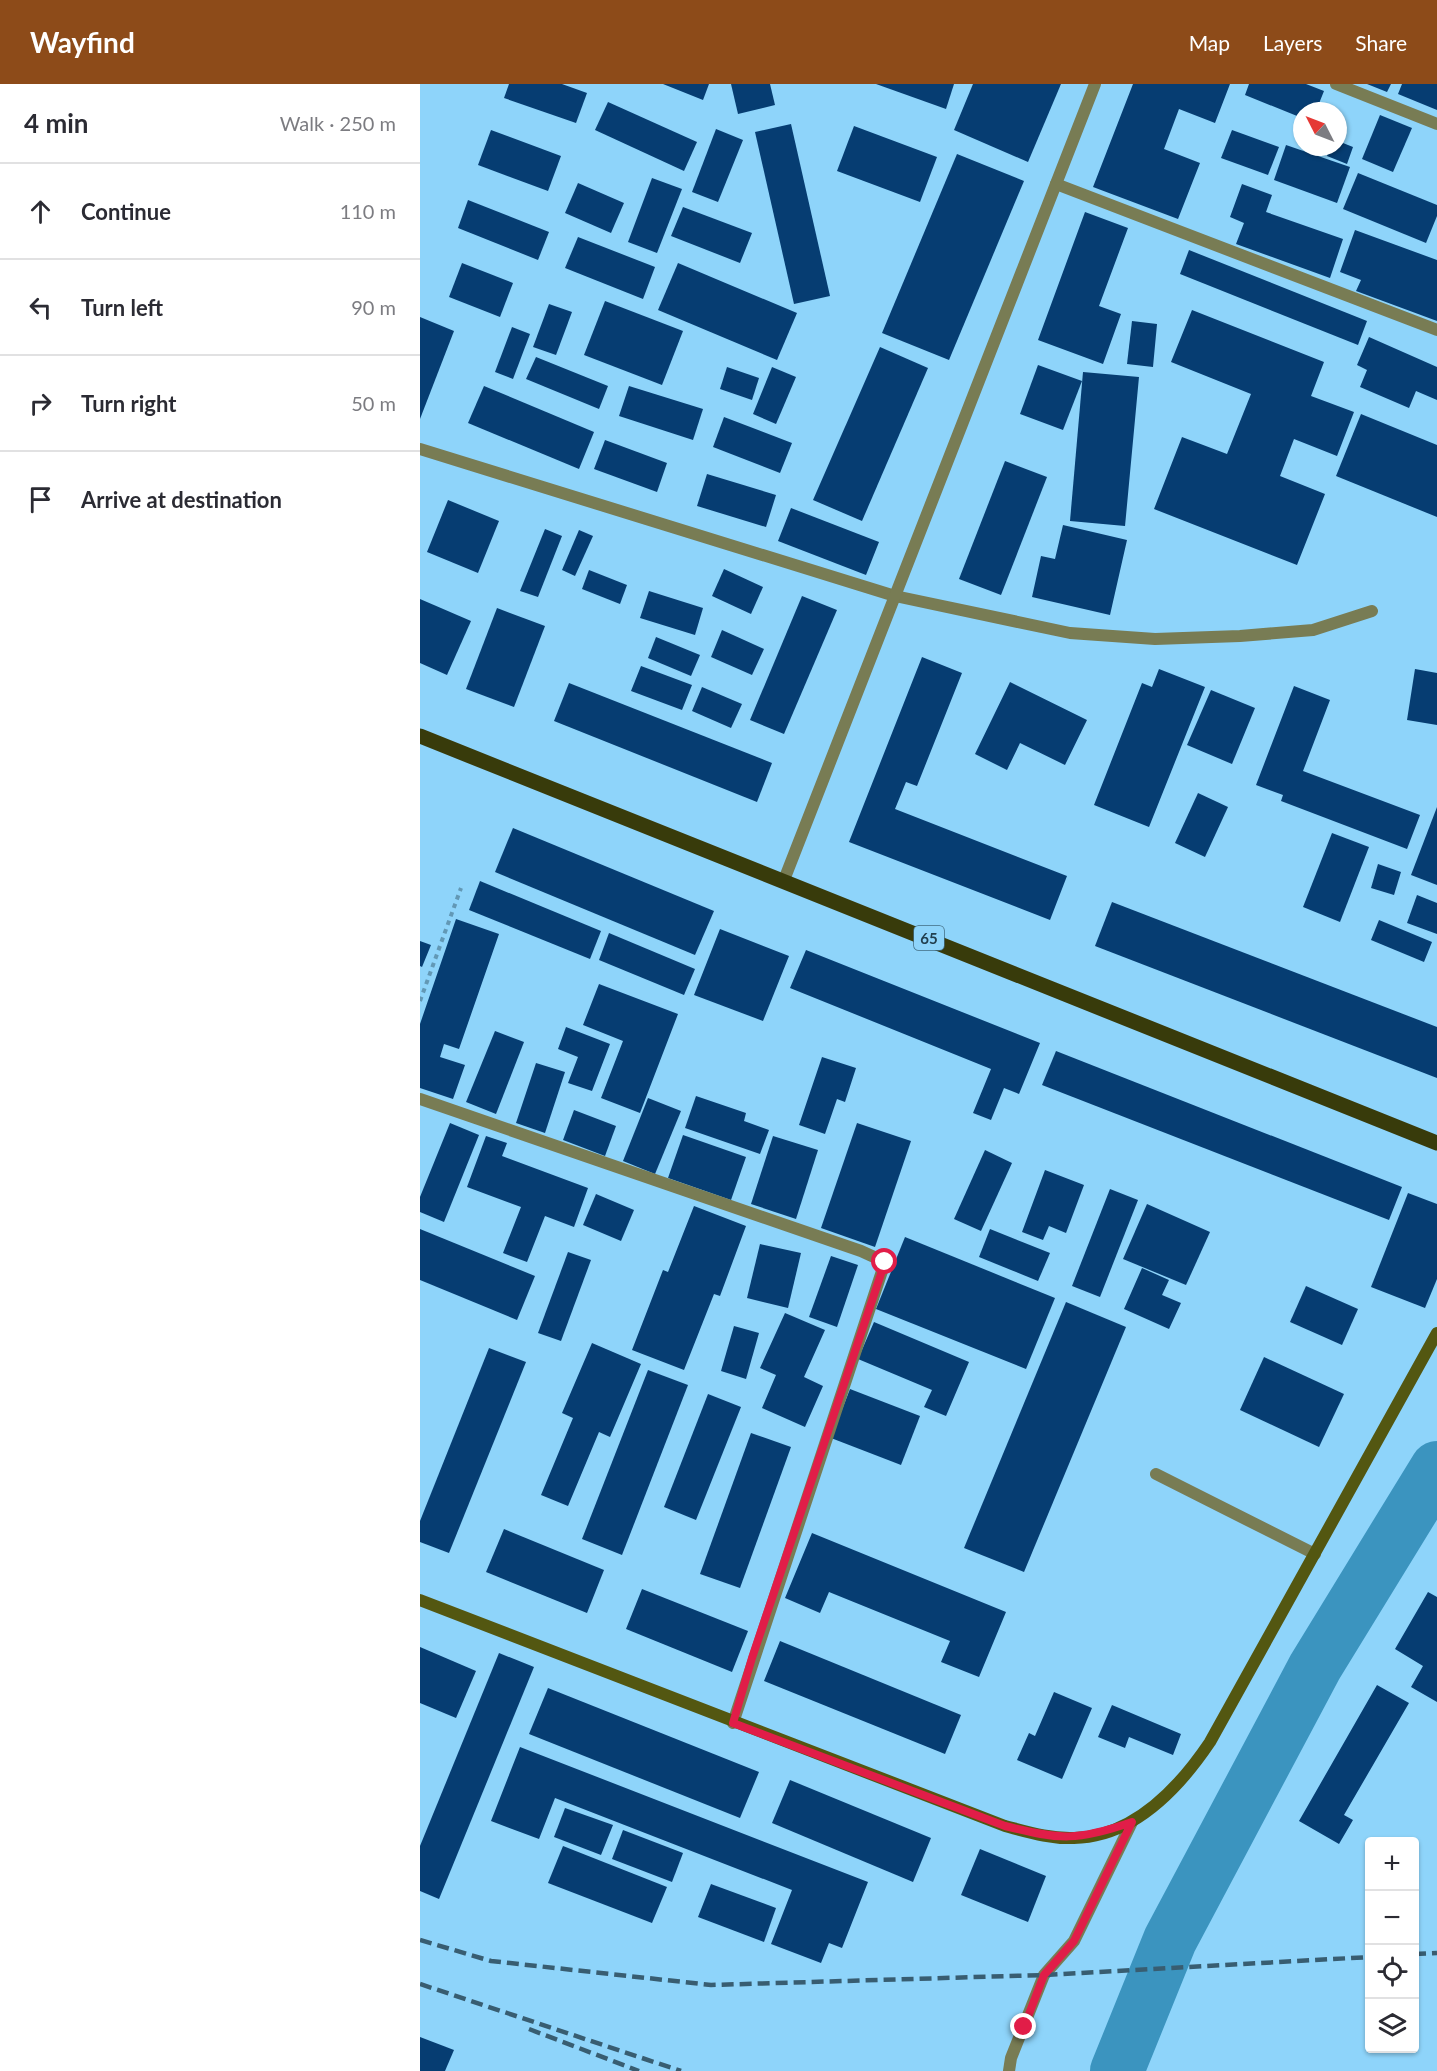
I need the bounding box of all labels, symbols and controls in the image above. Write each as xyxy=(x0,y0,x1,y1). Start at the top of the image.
text: Wayfind xyxy=(30,25,135,59)
text: Map xyxy=(1189,30,1230,55)
text: Layers xyxy=(1263,30,1322,55)
text: Share xyxy=(1355,30,1407,55)
north arrow xyxy=(1293,102,1347,156)
text: 4 min xyxy=(24,107,88,139)
text: Walk · 250 m xyxy=(280,111,396,135)
icon: ahead xyxy=(24,195,57,228)
text: Continue xyxy=(81,198,171,225)
text: 110 m xyxy=(340,199,396,223)
icon: left xyxy=(24,291,57,324)
text: Turn left xyxy=(81,294,163,321)
text: 90 m xyxy=(351,295,396,319)
icon: right xyxy=(24,387,57,420)
text: Turn right xyxy=(81,390,176,417)
text: 50 m xyxy=(351,391,396,415)
icon: arrive xyxy=(24,483,57,516)
text: Arrive at destination xyxy=(81,486,282,513)
road number: 65 xyxy=(914,926,944,950)
route start xyxy=(871,1248,897,1274)
map controls xyxy=(1365,1837,1419,2053)
button: + xyxy=(1365,1837,1419,1891)
button: − xyxy=(1365,1891,1419,1945)
button: locate xyxy=(1365,1945,1419,1999)
button: layers xyxy=(1365,1999,1419,2053)
route end xyxy=(1010,2013,1036,2039)

